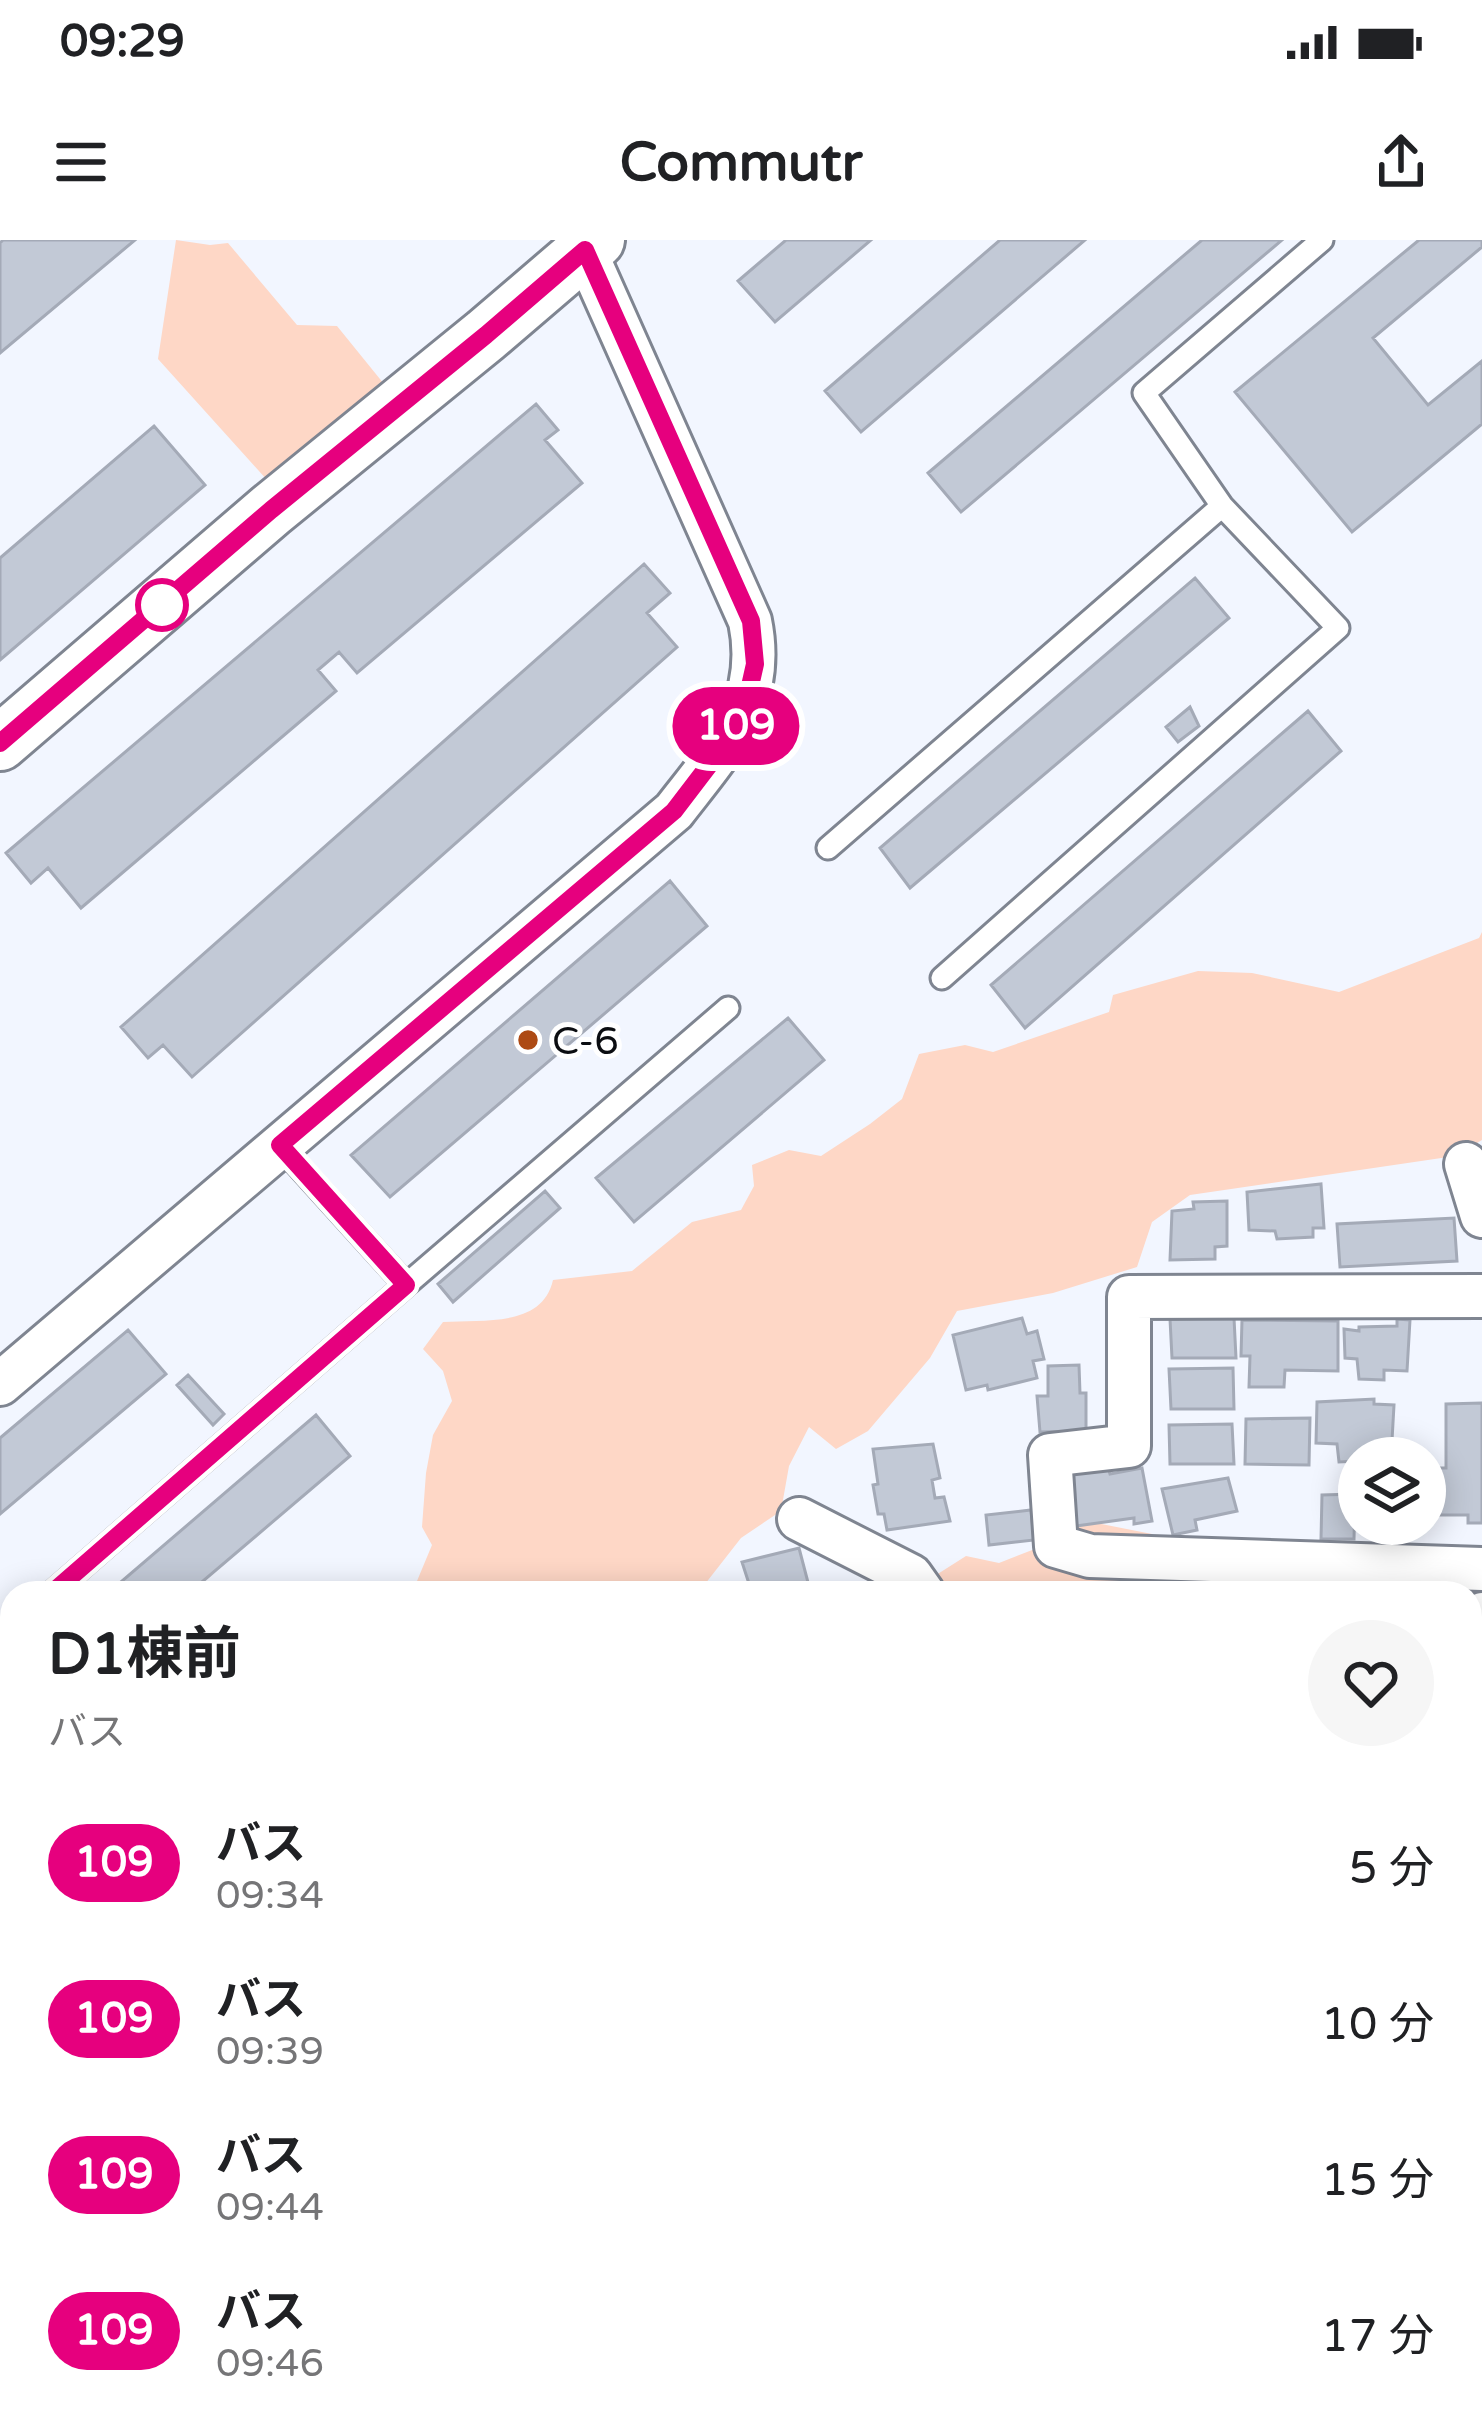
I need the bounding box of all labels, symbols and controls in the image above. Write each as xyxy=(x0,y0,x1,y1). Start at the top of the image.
text: 09:29 xyxy=(60,15,185,69)
icon: menu xyxy=(48,129,114,195)
icon: share xyxy=(1368,129,1434,195)
text: Commutr xyxy=(620,130,862,195)
unlabelled marker xyxy=(137,580,187,630)
line badge: 109 xyxy=(667,687,805,765)
text: 109 xyxy=(696,700,776,751)
place label: C-6 xyxy=(552,1018,619,1065)
marker: C-6 xyxy=(515,1027,541,1053)
map controls xyxy=(1338,1437,1446,1545)
button: layers xyxy=(1338,1437,1446,1545)
button: heart xyxy=(1308,1620,1434,1746)
text: D1棟前 xyxy=(48,1621,241,1689)
text: バス xyxy=(48,1709,126,1756)
text: バス xyxy=(216,1818,306,1872)
text: 109 xyxy=(74,1837,154,1888)
text: 5 分 xyxy=(1349,1842,1434,1896)
text: 09:34 xyxy=(216,1872,324,1919)
text: バス xyxy=(216,1974,306,2028)
text: 109 xyxy=(74,1993,154,2044)
text: 10 分 xyxy=(1321,1998,1434,2052)
text: 09:39 xyxy=(216,2028,324,2075)
text: バス xyxy=(216,2130,306,2184)
text: 109 xyxy=(74,2149,154,2200)
text: 15 分 xyxy=(1321,2154,1434,2208)
text: 09:44 xyxy=(216,2184,324,2231)
text: バス xyxy=(216,2286,306,2340)
text: 109 xyxy=(74,2305,154,2356)
text: 17 分 xyxy=(1321,2310,1434,2364)
text: 09:46 xyxy=(216,2340,324,2387)

